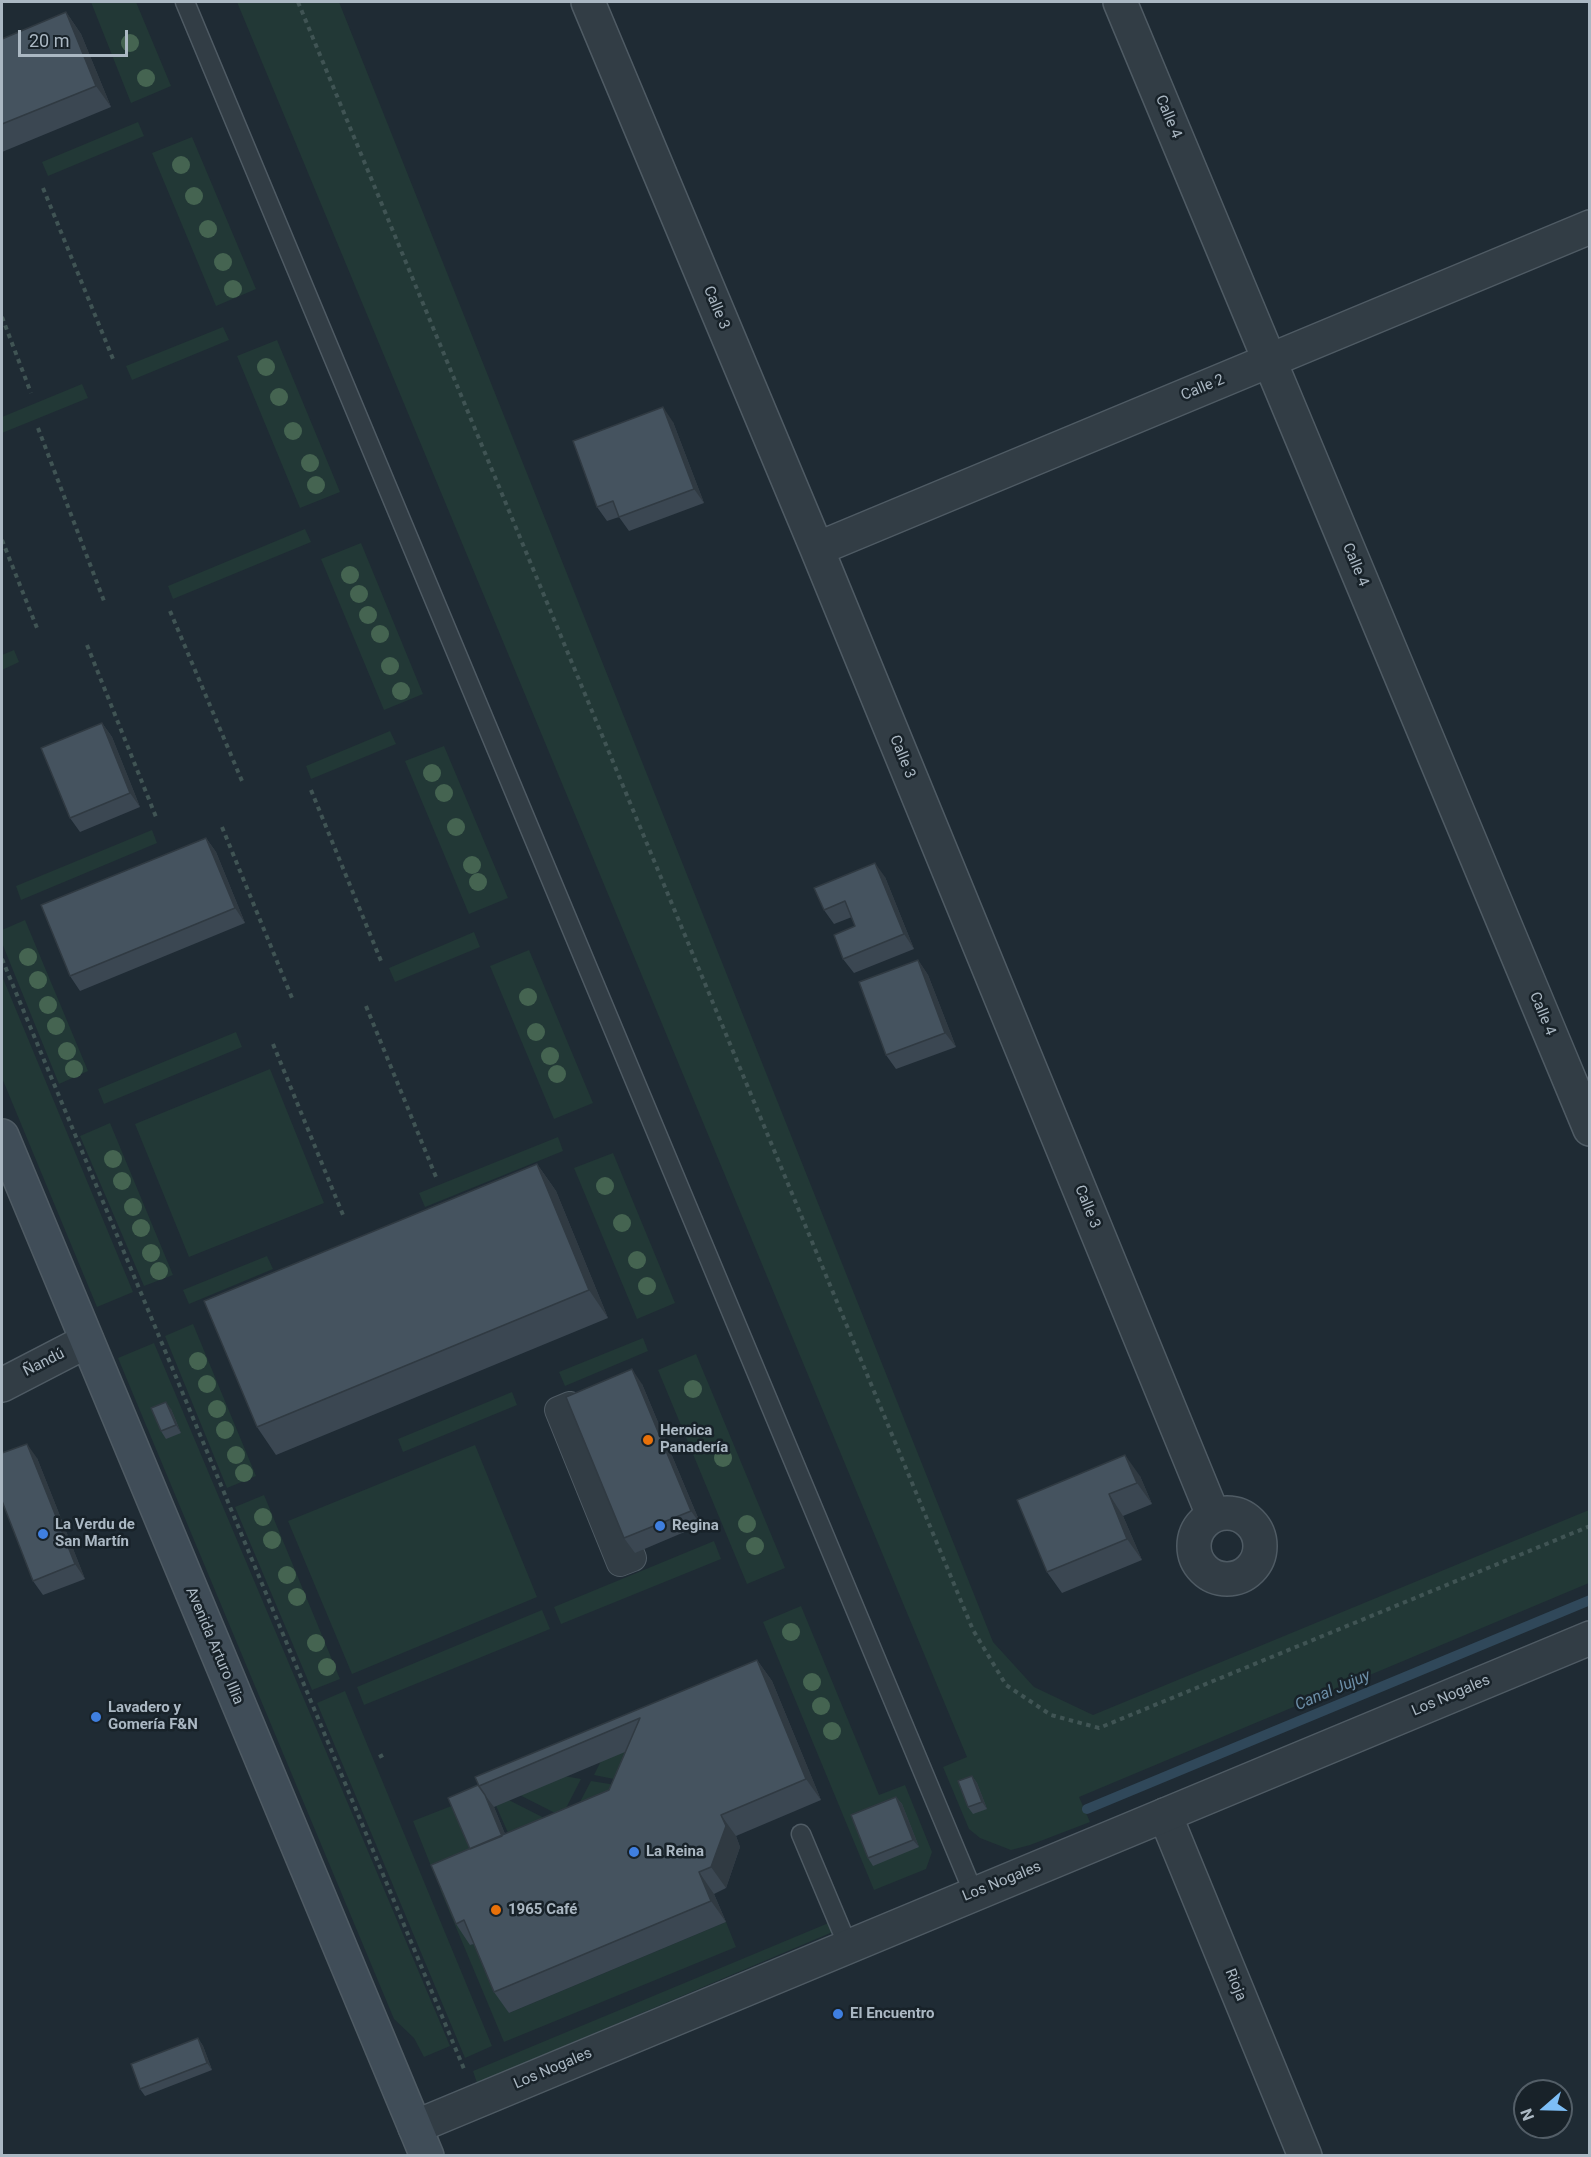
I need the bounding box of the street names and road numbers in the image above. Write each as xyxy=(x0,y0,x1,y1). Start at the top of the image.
street label: Calle 4 xyxy=(1151,93,1185,141)
street label: Calle 3 xyxy=(699,284,733,332)
street label: Calle 2 xyxy=(1179,371,1227,405)
street label: Calle 4 xyxy=(1338,541,1372,589)
street label: Calle 3 xyxy=(885,733,919,781)
street label: Calle 4 xyxy=(1525,990,1559,1038)
street label: Calle 3 xyxy=(1070,1183,1104,1231)
street label: Ñandú xyxy=(20,1345,68,1381)
street label: Avenida Arturo Illia xyxy=(181,1585,247,1707)
street label: Los Nogales xyxy=(1409,1671,1493,1721)
street label: Los Nogales xyxy=(960,1858,1044,1906)
street label: Rioja xyxy=(1220,1966,1250,2004)
street label: Los Nogales xyxy=(511,2044,595,2094)

